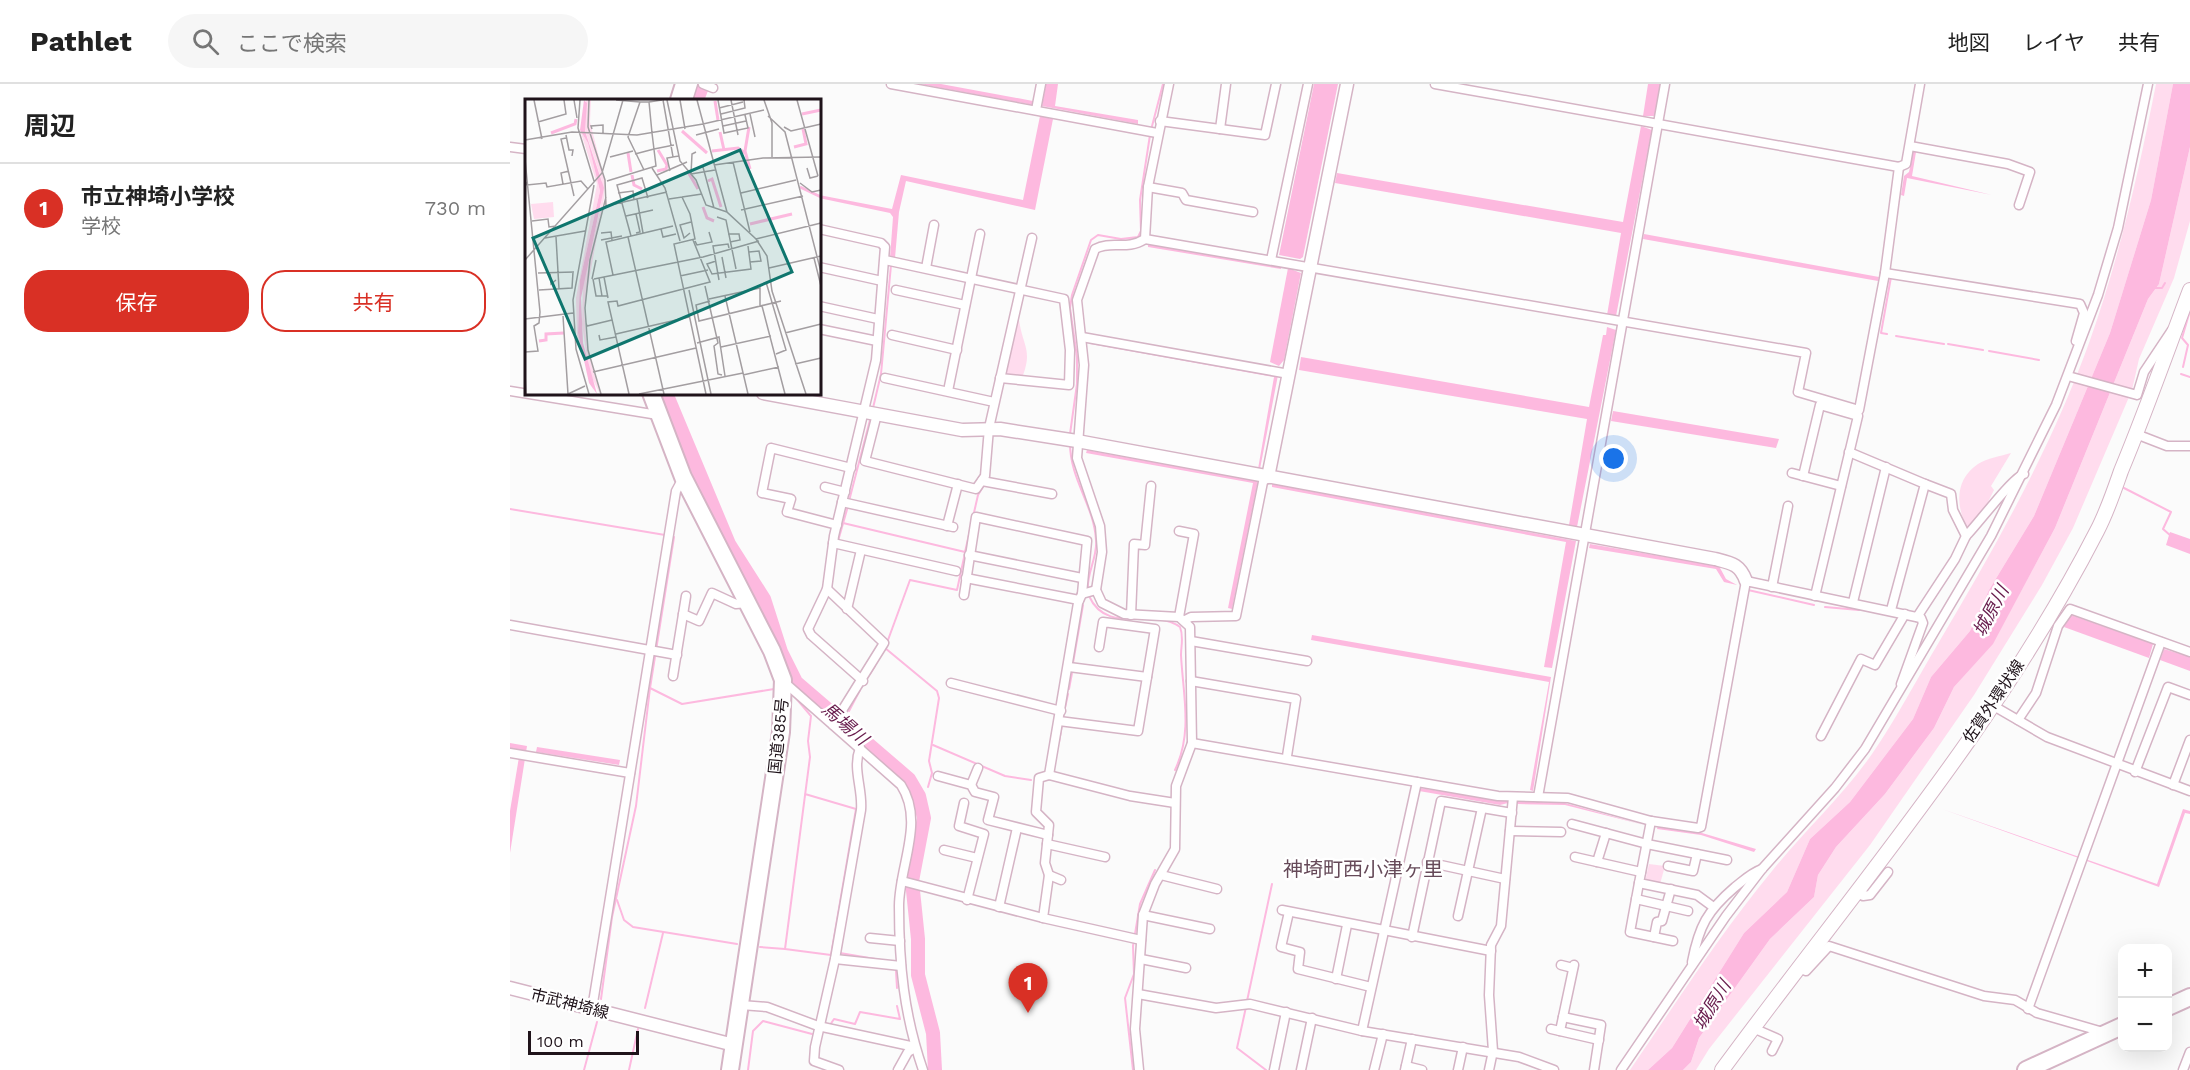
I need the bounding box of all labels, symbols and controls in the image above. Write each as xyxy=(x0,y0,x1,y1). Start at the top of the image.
search box xyxy=(168,14,588,68)
text: Pathlet xyxy=(30,25,132,58)
icon: search xyxy=(189,25,222,58)
text: 地図 xyxy=(1948,30,1990,55)
text: レイヤ xyxy=(2023,30,2085,55)
text: 共有 xyxy=(2118,30,2160,55)
text: ここで検索 xyxy=(237,31,347,56)
inset map xyxy=(525,99,820,394)
text: 周辺 xyxy=(24,111,76,141)
text: 市立神埼小学校 xyxy=(81,184,235,209)
text: 1 xyxy=(39,196,48,220)
text: 730 m xyxy=(425,196,486,220)
text: 学校 xyxy=(81,214,121,238)
button: 保存 xyxy=(24,270,249,332)
button: 共有 xyxy=(261,270,486,332)
your location xyxy=(1599,444,1628,473)
water label: 城原川 xyxy=(1969,580,2013,640)
street label: 佐賀外環状線 xyxy=(1959,656,2028,746)
street label: 国道385号 xyxy=(765,697,792,775)
water label: 馬場川 xyxy=(818,698,874,751)
district label: 神埼町西小津ヶ里 xyxy=(1283,857,1443,881)
map controls xyxy=(2118,944,2172,1052)
button: + xyxy=(2118,944,2172,998)
pin: 1 xyxy=(1008,964,1048,1013)
water label: 城原川 xyxy=(1688,975,1736,1033)
street label: 市武神埼線 xyxy=(529,985,611,1022)
button: − xyxy=(2118,998,2172,1052)
scale bar xyxy=(528,1028,639,1056)
text: 100 m xyxy=(537,1032,584,1051)

